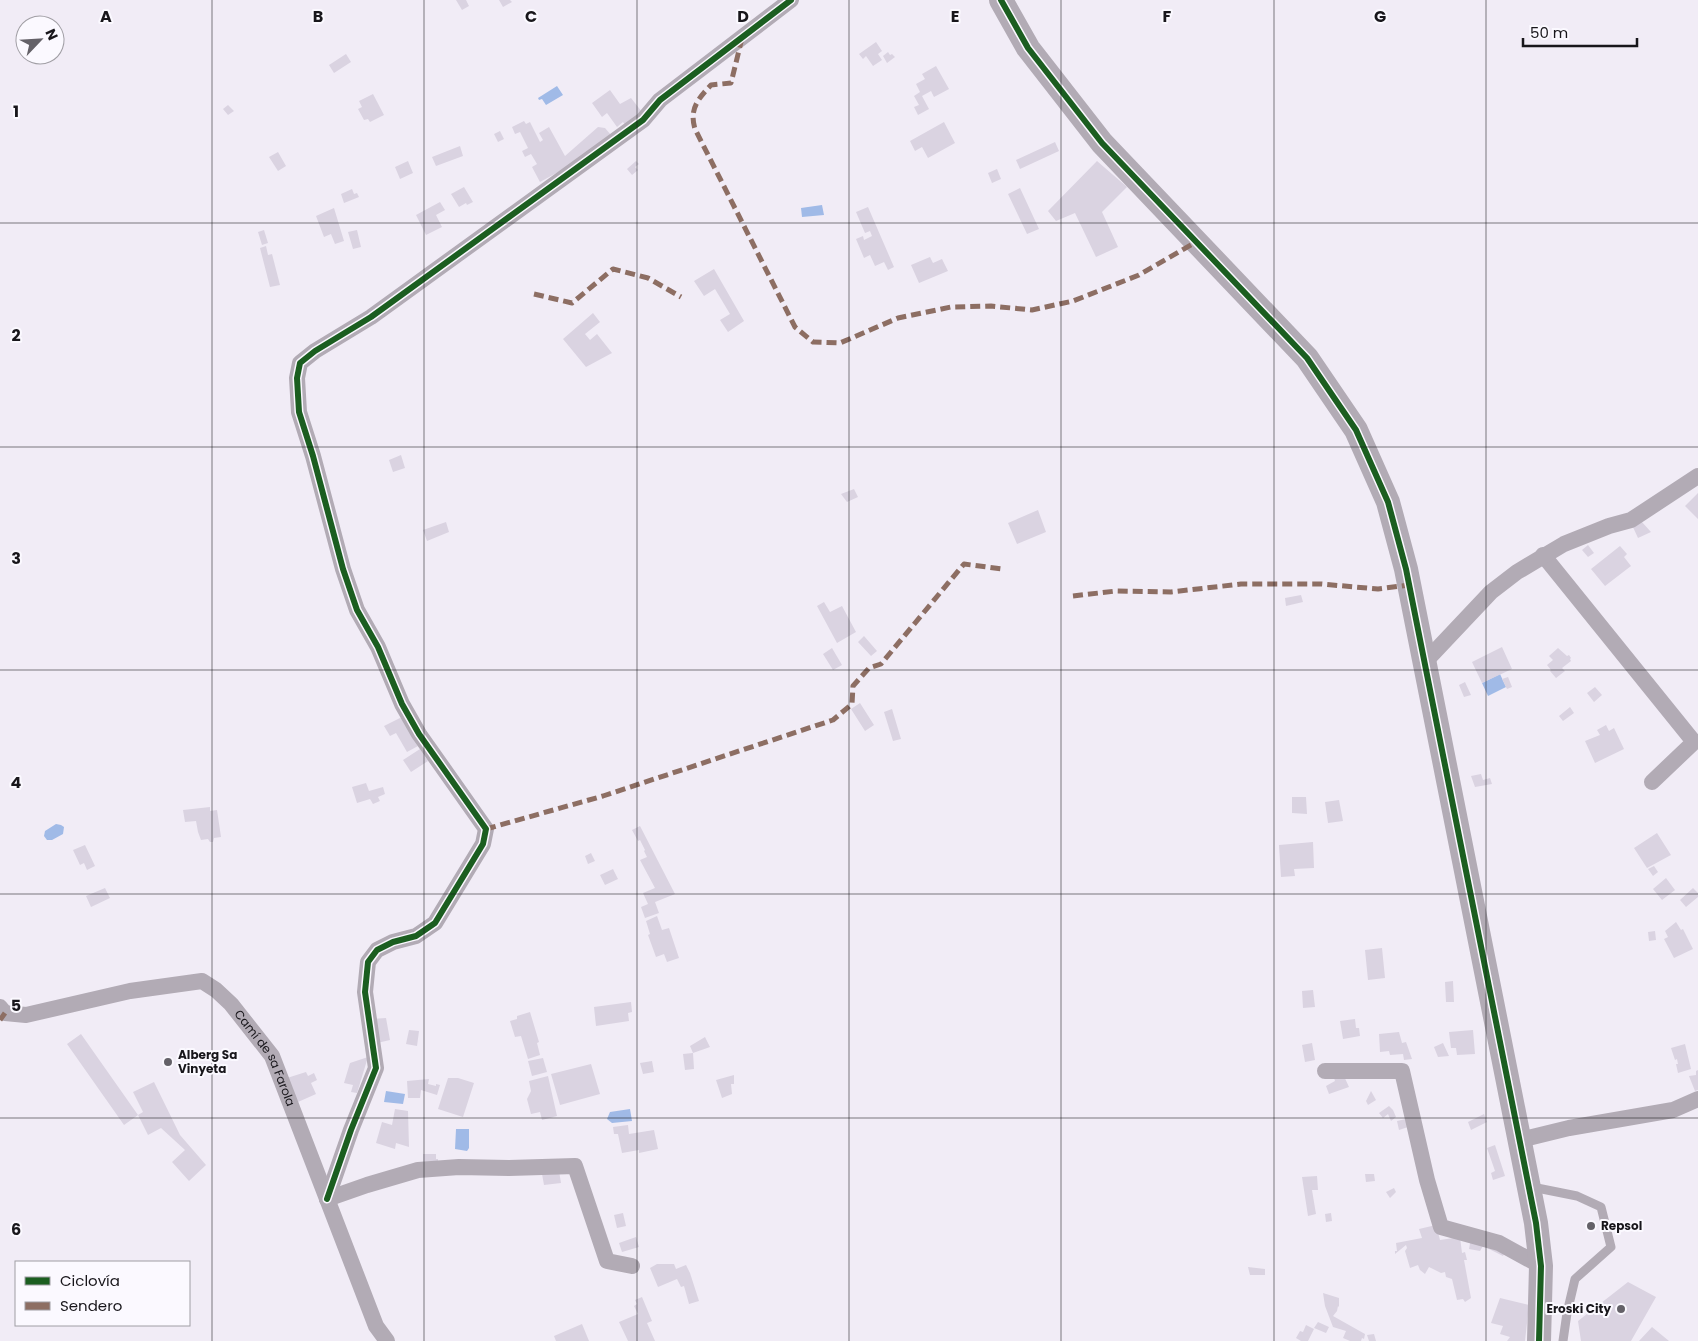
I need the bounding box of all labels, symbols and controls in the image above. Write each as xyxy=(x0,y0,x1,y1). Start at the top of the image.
text: A xyxy=(100,5,112,28)
text: B xyxy=(313,5,323,28)
text: C xyxy=(525,5,537,28)
text: D xyxy=(737,5,749,28)
text: E xyxy=(951,5,959,28)
text: F xyxy=(1163,5,1172,28)
text: G xyxy=(1374,5,1386,28)
north arrow xyxy=(15,15,65,65)
scale bar xyxy=(1523,15,1637,47)
text: 50 m xyxy=(1530,22,1568,43)
text: N xyxy=(40,26,63,44)
text: 1 xyxy=(13,100,19,123)
text: 2 xyxy=(11,324,21,347)
text: 3 xyxy=(11,547,21,570)
text: 4 xyxy=(11,771,22,794)
text: 5 xyxy=(11,994,21,1017)
street label: Camí de sa Farola xyxy=(231,1006,300,1109)
place label: Alberg Sa Vinyeta xyxy=(178,1046,237,1077)
marker: Alberg Sa Vinyeta xyxy=(162,1056,174,1068)
place label: Repsol xyxy=(1601,1217,1642,1234)
text: 6 xyxy=(11,1218,21,1241)
marker: Repsol xyxy=(1585,1220,1597,1232)
legend xyxy=(15,1261,190,1326)
text: Ciclovía xyxy=(60,1270,120,1291)
text: Sendero xyxy=(60,1295,122,1316)
place label: Eroski City xyxy=(1546,1300,1611,1317)
marker: Eroski City xyxy=(1615,1303,1627,1315)

